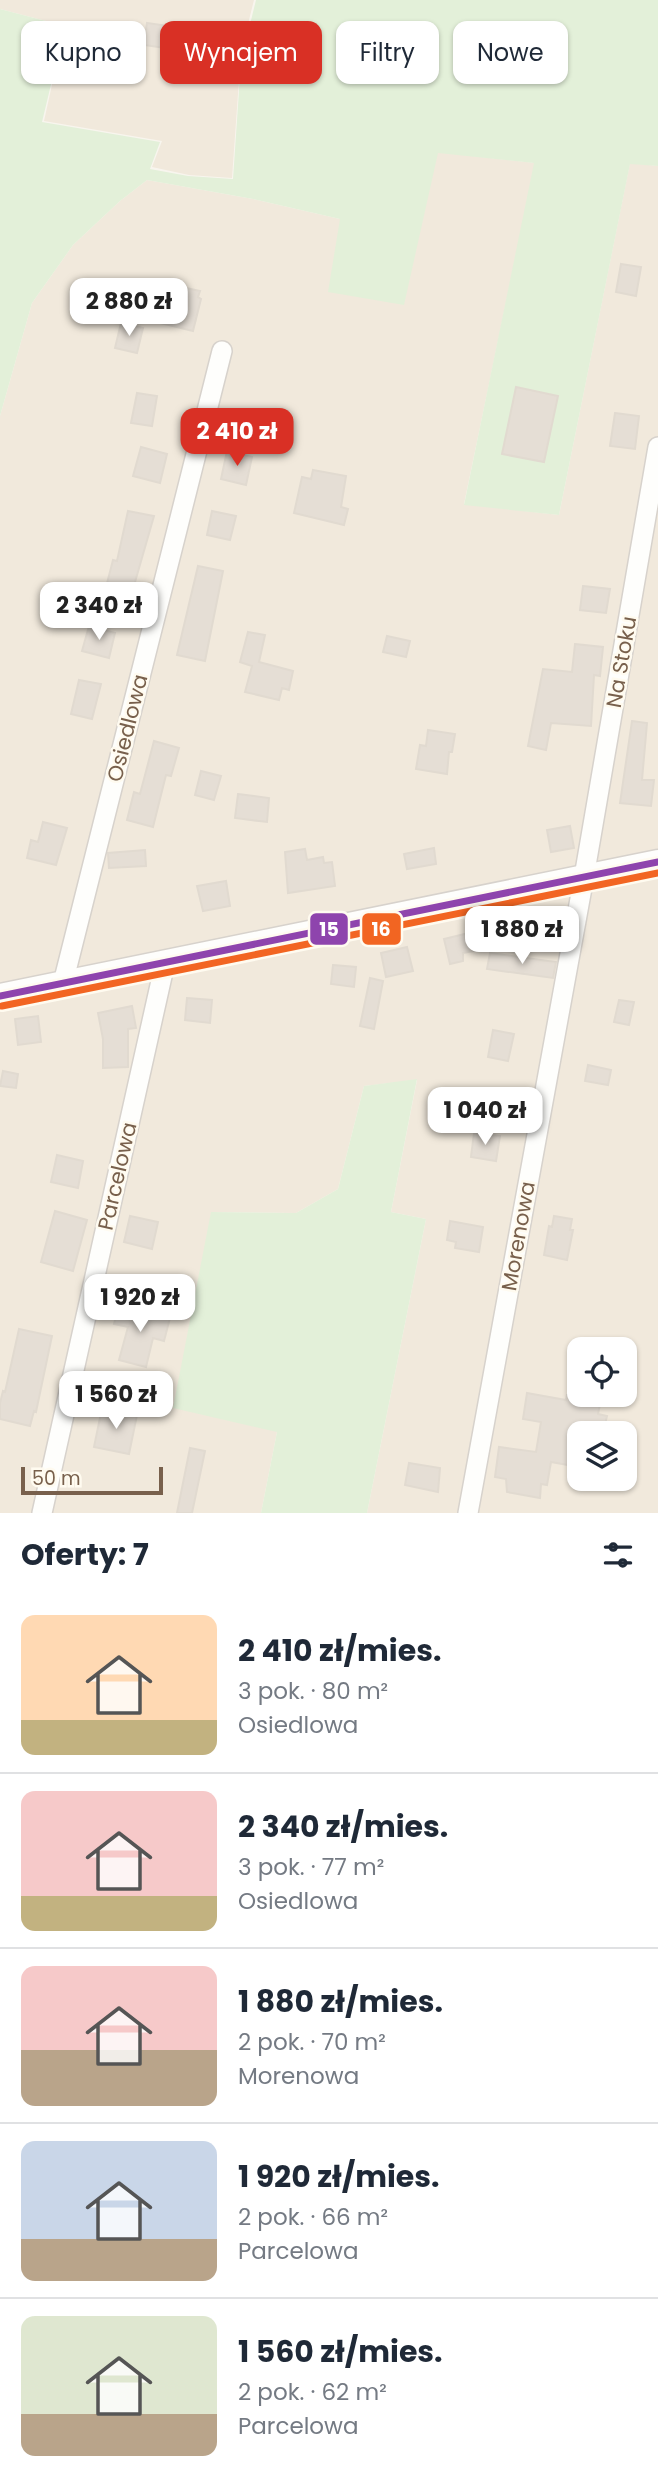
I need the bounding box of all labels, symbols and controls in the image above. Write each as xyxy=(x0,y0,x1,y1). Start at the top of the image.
chip: Kupno xyxy=(21,21,146,84)
chip: Wynajem xyxy=(160,21,322,84)
chip: Filtry xyxy=(336,21,439,84)
chip: Nowe xyxy=(453,21,568,84)
pin: 2 880 zł xyxy=(57,278,201,338)
text: 2 880 zł xyxy=(86,285,172,317)
pin: 2 410 zł xyxy=(165,408,309,468)
text: 2 410 zł xyxy=(197,415,277,447)
pin: 2 340 zł xyxy=(27,582,171,642)
text: 2 340 zł xyxy=(56,589,142,621)
street label: Na Stoku xyxy=(599,614,643,710)
street label: Osiedlowa xyxy=(100,671,154,785)
pin: 1 880 zł xyxy=(450,906,594,966)
line badge: 15 xyxy=(309,912,349,946)
line badge: 16 xyxy=(361,912,402,946)
text: 1 880 zł xyxy=(481,913,563,945)
text: 15 xyxy=(319,916,339,943)
text: 16 xyxy=(371,916,391,943)
pin: 1 040 zł xyxy=(413,1088,557,1147)
text: 1 040 zł xyxy=(444,1094,526,1126)
street label: Parcelowa xyxy=(91,1119,143,1233)
street label: Morenowa xyxy=(494,1179,542,1293)
pin: 1 920 zł xyxy=(68,1274,212,1334)
text: 1 920 zł xyxy=(100,1281,180,1313)
map controls xyxy=(567,1337,637,1491)
button: locate xyxy=(567,1337,637,1407)
pin: 1 560 zł xyxy=(44,1372,188,1431)
text: 1 560 zł xyxy=(75,1378,157,1410)
button: layers xyxy=(567,1421,637,1491)
scale bar xyxy=(21,1464,163,1496)
text: 50 m xyxy=(32,1465,81,1492)
text: Oferty: 7 xyxy=(21,1533,149,1576)
icon: filters xyxy=(599,1536,637,1574)
text: 2 410 zł/mies. xyxy=(238,1629,441,1672)
icon: home xyxy=(77,1643,161,1727)
text: 3 pok. · 80 m² xyxy=(238,1675,388,1707)
text: Osiedlowa xyxy=(238,1709,358,1741)
text: 2 340 zł/mies. xyxy=(238,1805,448,1848)
icon: home xyxy=(77,1819,161,1903)
text: 3 pok. · 77 m² xyxy=(238,1851,384,1883)
text: Osiedlowa xyxy=(238,1885,358,1917)
text: 1 880 zł/mies. xyxy=(238,1980,443,2023)
icon: home xyxy=(77,1994,161,2078)
text: 2 pok. · 70 m² xyxy=(238,2026,386,2058)
text: Morenowa xyxy=(238,2060,359,2092)
text: 1 920 zł/mies. xyxy=(238,2155,440,2198)
icon: home xyxy=(77,2169,161,2253)
text: 2 pok. · 66 m² xyxy=(238,2201,388,2233)
text: Parcelowa xyxy=(238,2235,358,2267)
text: 1 560 zł/mies. xyxy=(238,2330,443,2373)
icon: home xyxy=(77,2344,161,2428)
text: 2 pok. · 62 m² xyxy=(238,2376,387,2408)
text: Parcelowa xyxy=(238,2410,358,2442)

